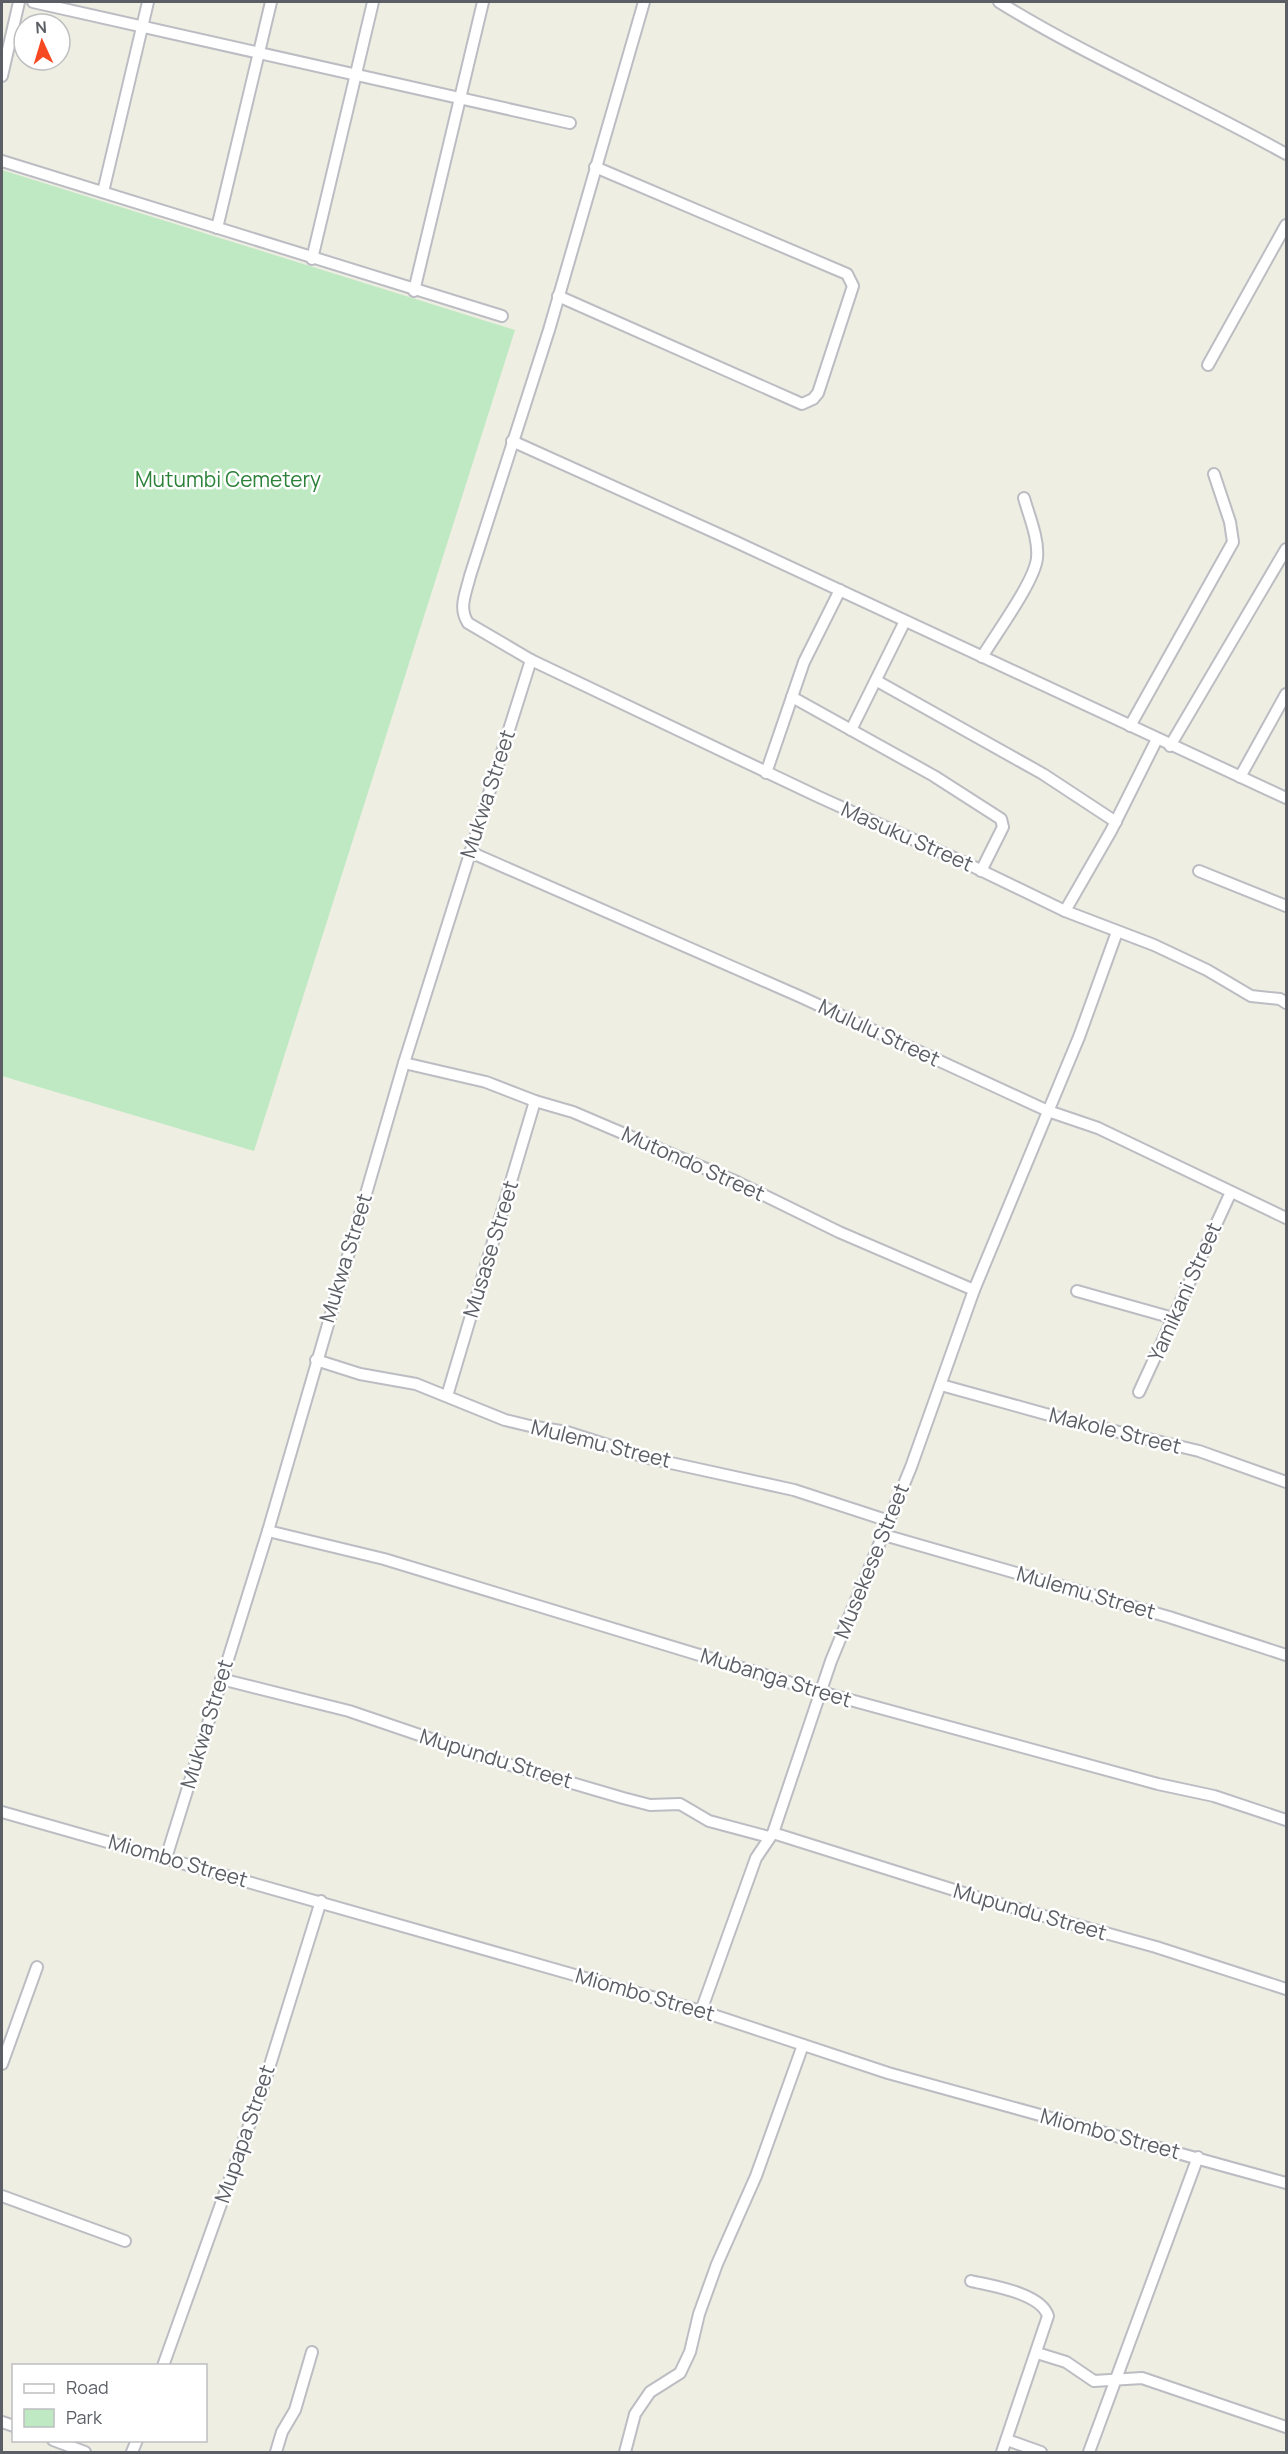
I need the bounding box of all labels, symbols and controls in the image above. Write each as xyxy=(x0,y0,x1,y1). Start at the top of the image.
north arrow xyxy=(12,12,72,72)
text: N xyxy=(34,16,47,38)
park label: Mutumbi Cemetery xyxy=(135,465,321,493)
street label: Mukwa Street xyxy=(453,726,521,862)
street label: Masuku Street xyxy=(837,795,978,878)
street label: Mululu Street xyxy=(814,992,945,1072)
street label: Mutondo Street xyxy=(618,1119,769,1207)
street label: Musase Street xyxy=(456,1177,524,1321)
street label: Mukwa Street xyxy=(312,1190,378,1326)
street label: Yamikani Street xyxy=(1141,1218,1227,1366)
street label: Makole Street xyxy=(1046,1400,1184,1460)
street label: Mulemu Street xyxy=(528,1412,674,1474)
street label: Musekese Street xyxy=(827,1479,915,1642)
street label: Mulemu Street xyxy=(1014,1559,1159,1625)
street label: Mubanga Street xyxy=(697,1641,855,1713)
street label: Mukwa Street xyxy=(173,1656,239,1792)
street label: Mupundu Street xyxy=(417,1722,576,1795)
street label: Miombo Street xyxy=(105,1827,251,1893)
street label: Mupundu Street xyxy=(950,1876,1110,1946)
street label: Miombo Street xyxy=(572,1961,718,2027)
street label: Mupapa Street xyxy=(207,2061,281,2206)
street label: Miombo Street xyxy=(1037,2101,1183,2165)
legend xyxy=(12,2364,207,2442)
text: Road xyxy=(66,2375,109,2399)
text: Park xyxy=(66,2405,103,2429)

